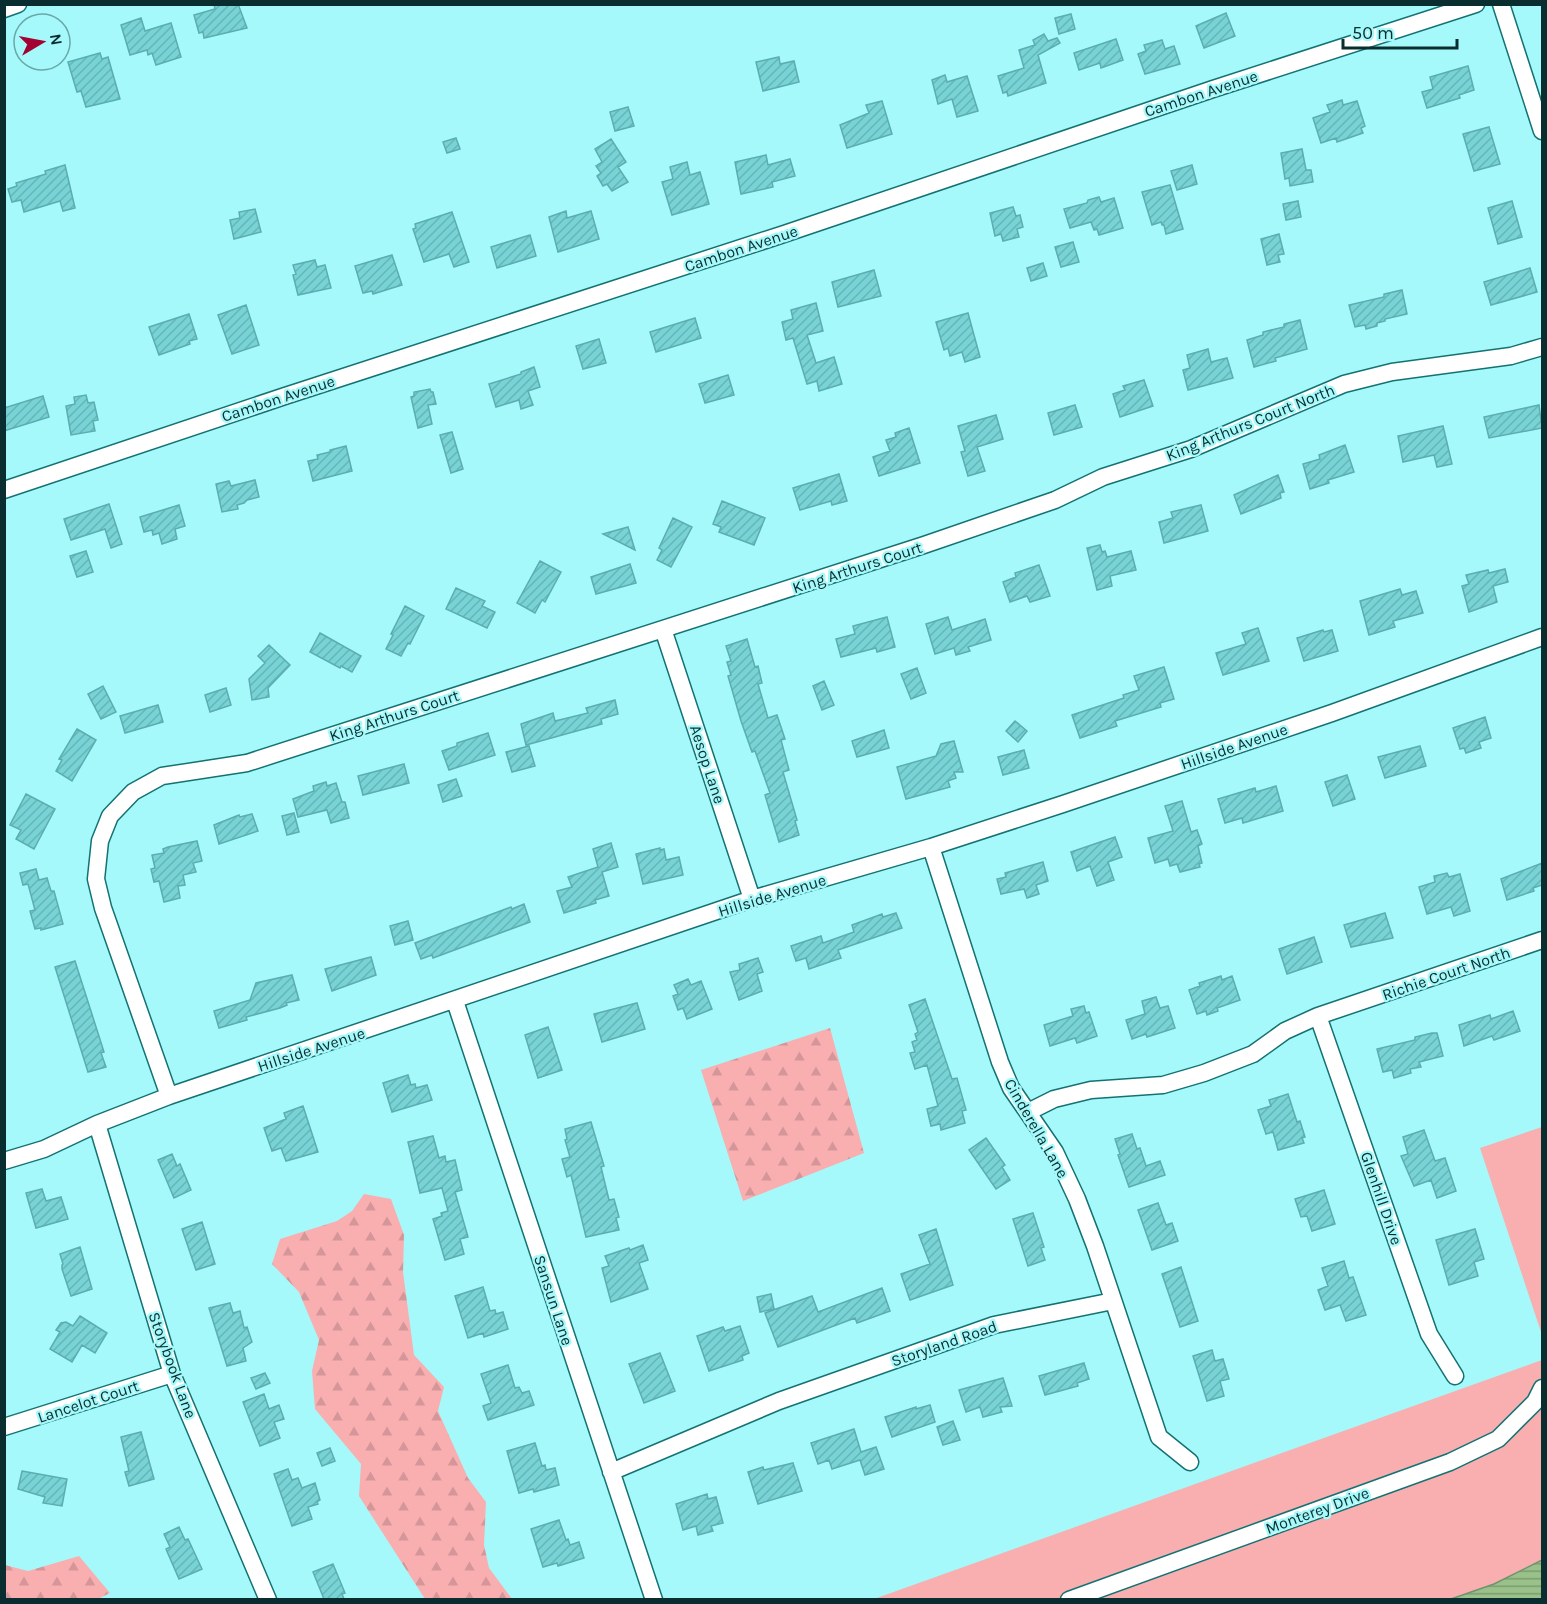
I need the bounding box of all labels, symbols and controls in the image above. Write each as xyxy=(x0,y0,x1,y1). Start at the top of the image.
north arrow xyxy=(12,12,72,72)
scale bar xyxy=(1343,12,1457,50)
text: 50 m xyxy=(1352,22,1394,44)
text: N xyxy=(46,32,67,47)
street label: Cambon Avenue xyxy=(1142,66,1260,121)
street label: Cambon Avenue xyxy=(682,221,800,276)
street label: Cambon Avenue xyxy=(219,371,337,426)
street label: King Arthurs Court North xyxy=(1163,380,1337,465)
street label: King Arthurs Court xyxy=(790,538,924,597)
street label: King Arthurs Court xyxy=(327,686,461,745)
street label: Hillside Avenue xyxy=(1178,719,1290,774)
street label: Aesop Lane xyxy=(686,722,729,806)
street label: Hillside Avenue xyxy=(716,870,828,921)
street label: Richie Court North xyxy=(1380,943,1513,1004)
street label: Hillside Avenue xyxy=(255,1023,367,1076)
street label: Cinderella Lane xyxy=(1000,1075,1073,1181)
street label: Glenhill Drive xyxy=(1357,1149,1406,1247)
street label: Sansun Lane xyxy=(530,1253,577,1348)
street label: Storybook Lane xyxy=(145,1309,201,1421)
street label: Storyland Road xyxy=(889,1316,1000,1370)
street label: Lancelot Court xyxy=(35,1376,141,1427)
street label: Monterey Drive xyxy=(1263,1483,1372,1538)

